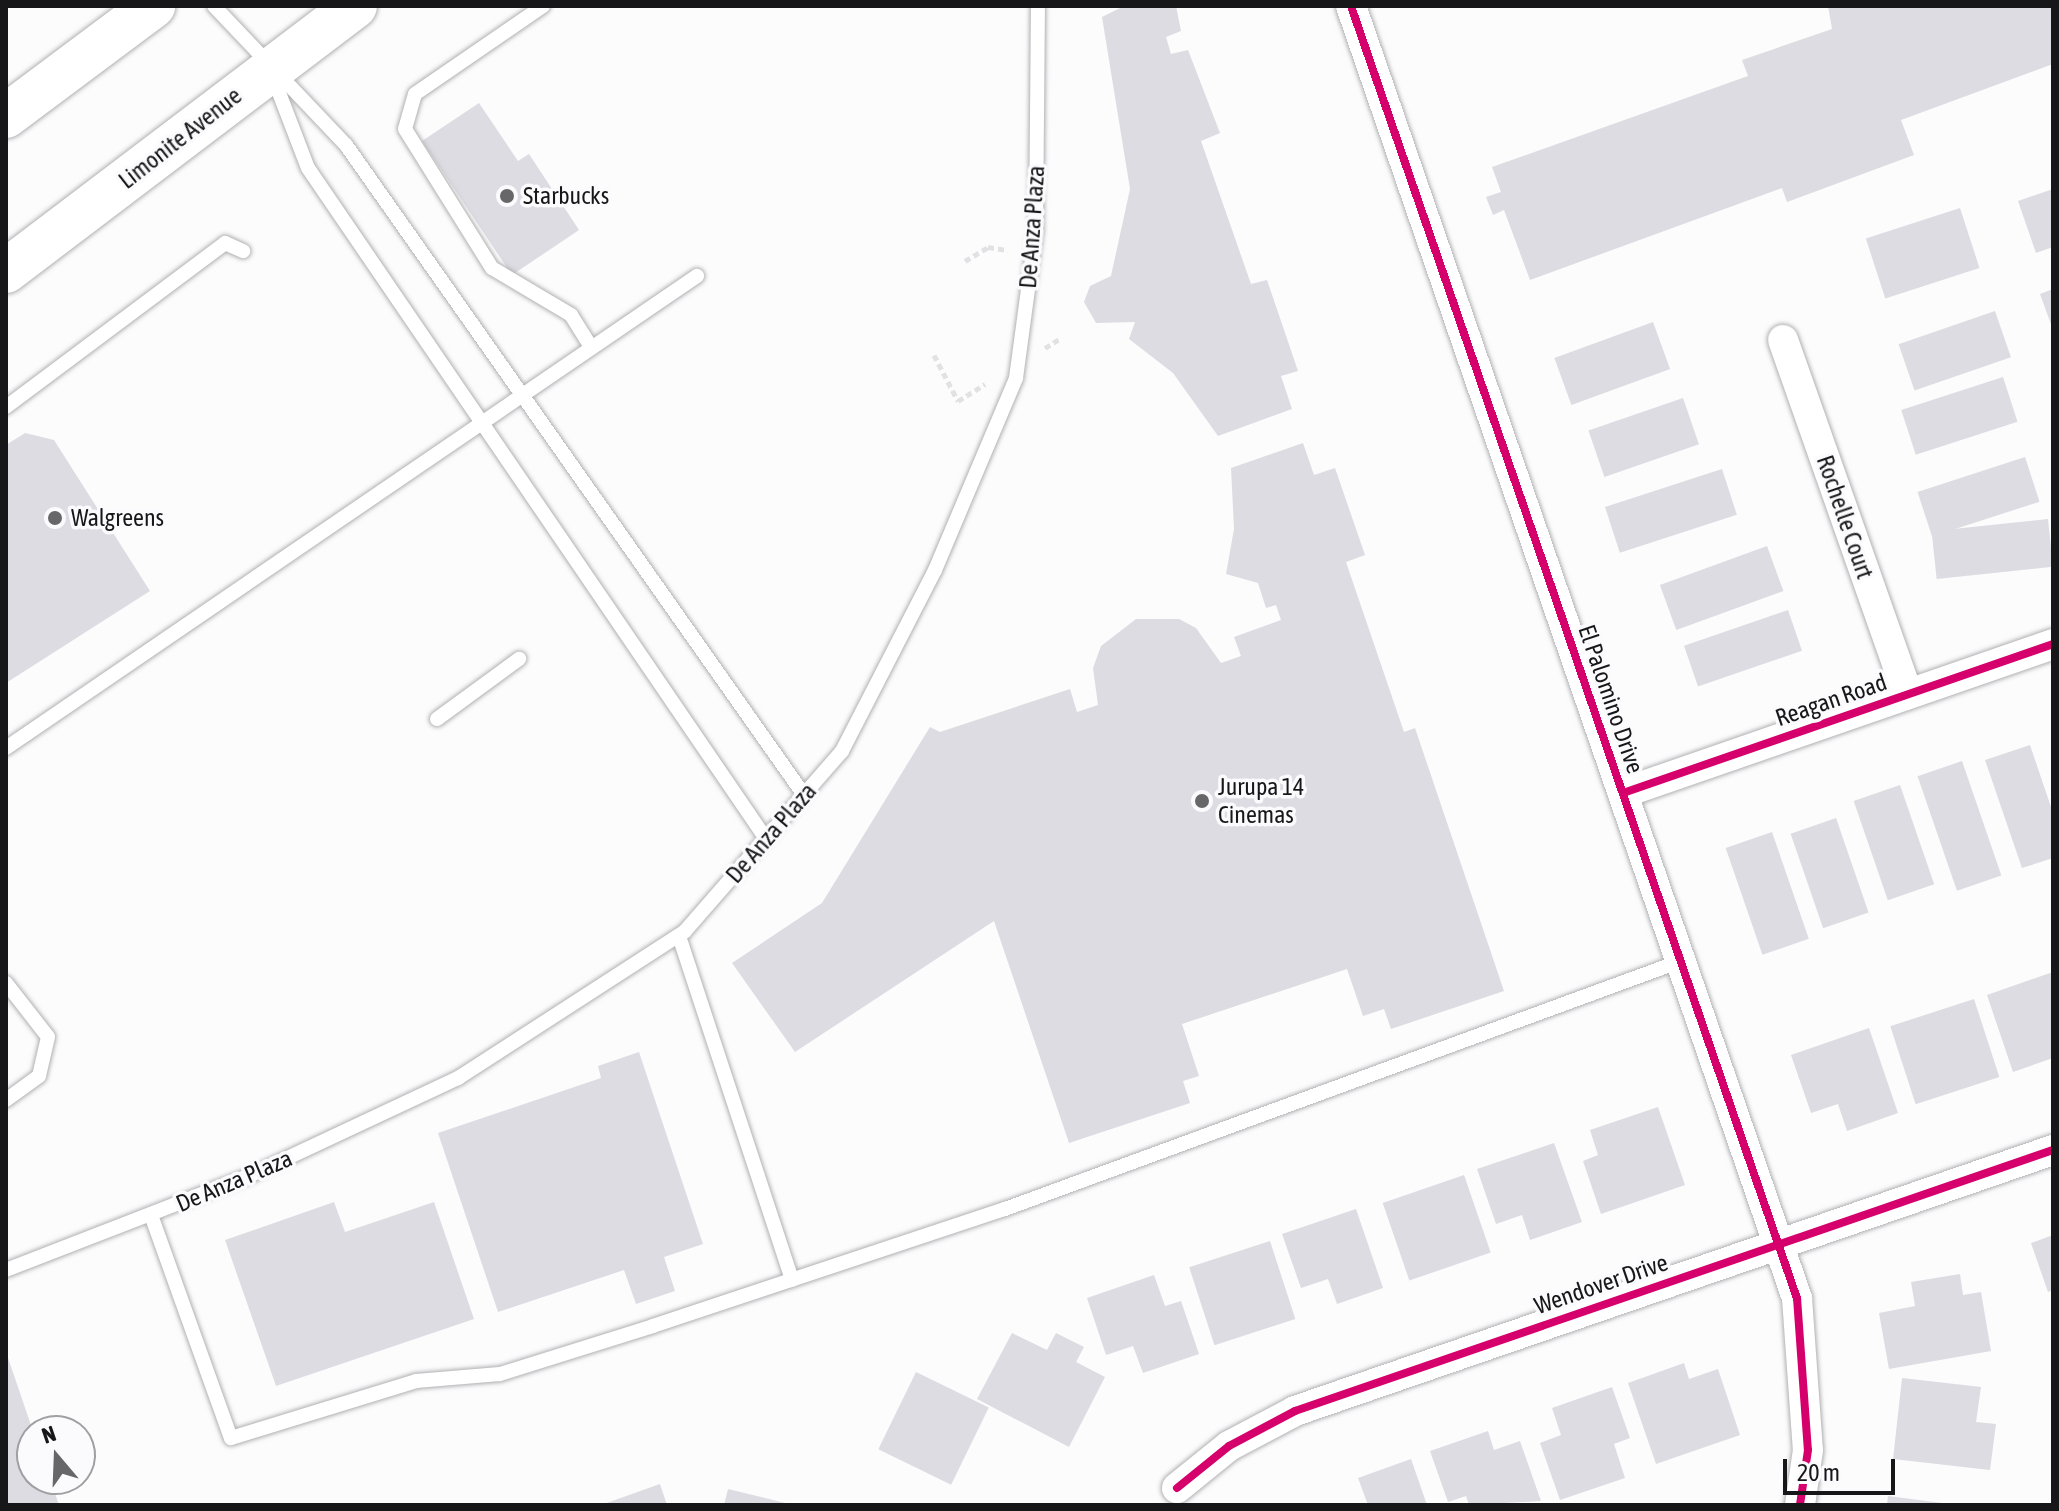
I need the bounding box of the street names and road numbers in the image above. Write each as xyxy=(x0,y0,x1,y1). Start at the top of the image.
street label: Limonite Avenue xyxy=(113,81,247,195)
street label: De Anza Plaza xyxy=(1013,165,1051,289)
street label: Rochelle Court xyxy=(1810,451,1880,583)
street label: El Palomino Drive xyxy=(1572,621,1650,777)
street label: Reagan Road xyxy=(1772,668,1890,732)
street label: De Anza Plaza xyxy=(720,777,822,889)
street label: De Anza Plaza xyxy=(172,1144,296,1218)
street label: Wendover Drive xyxy=(1531,1248,1671,1320)

